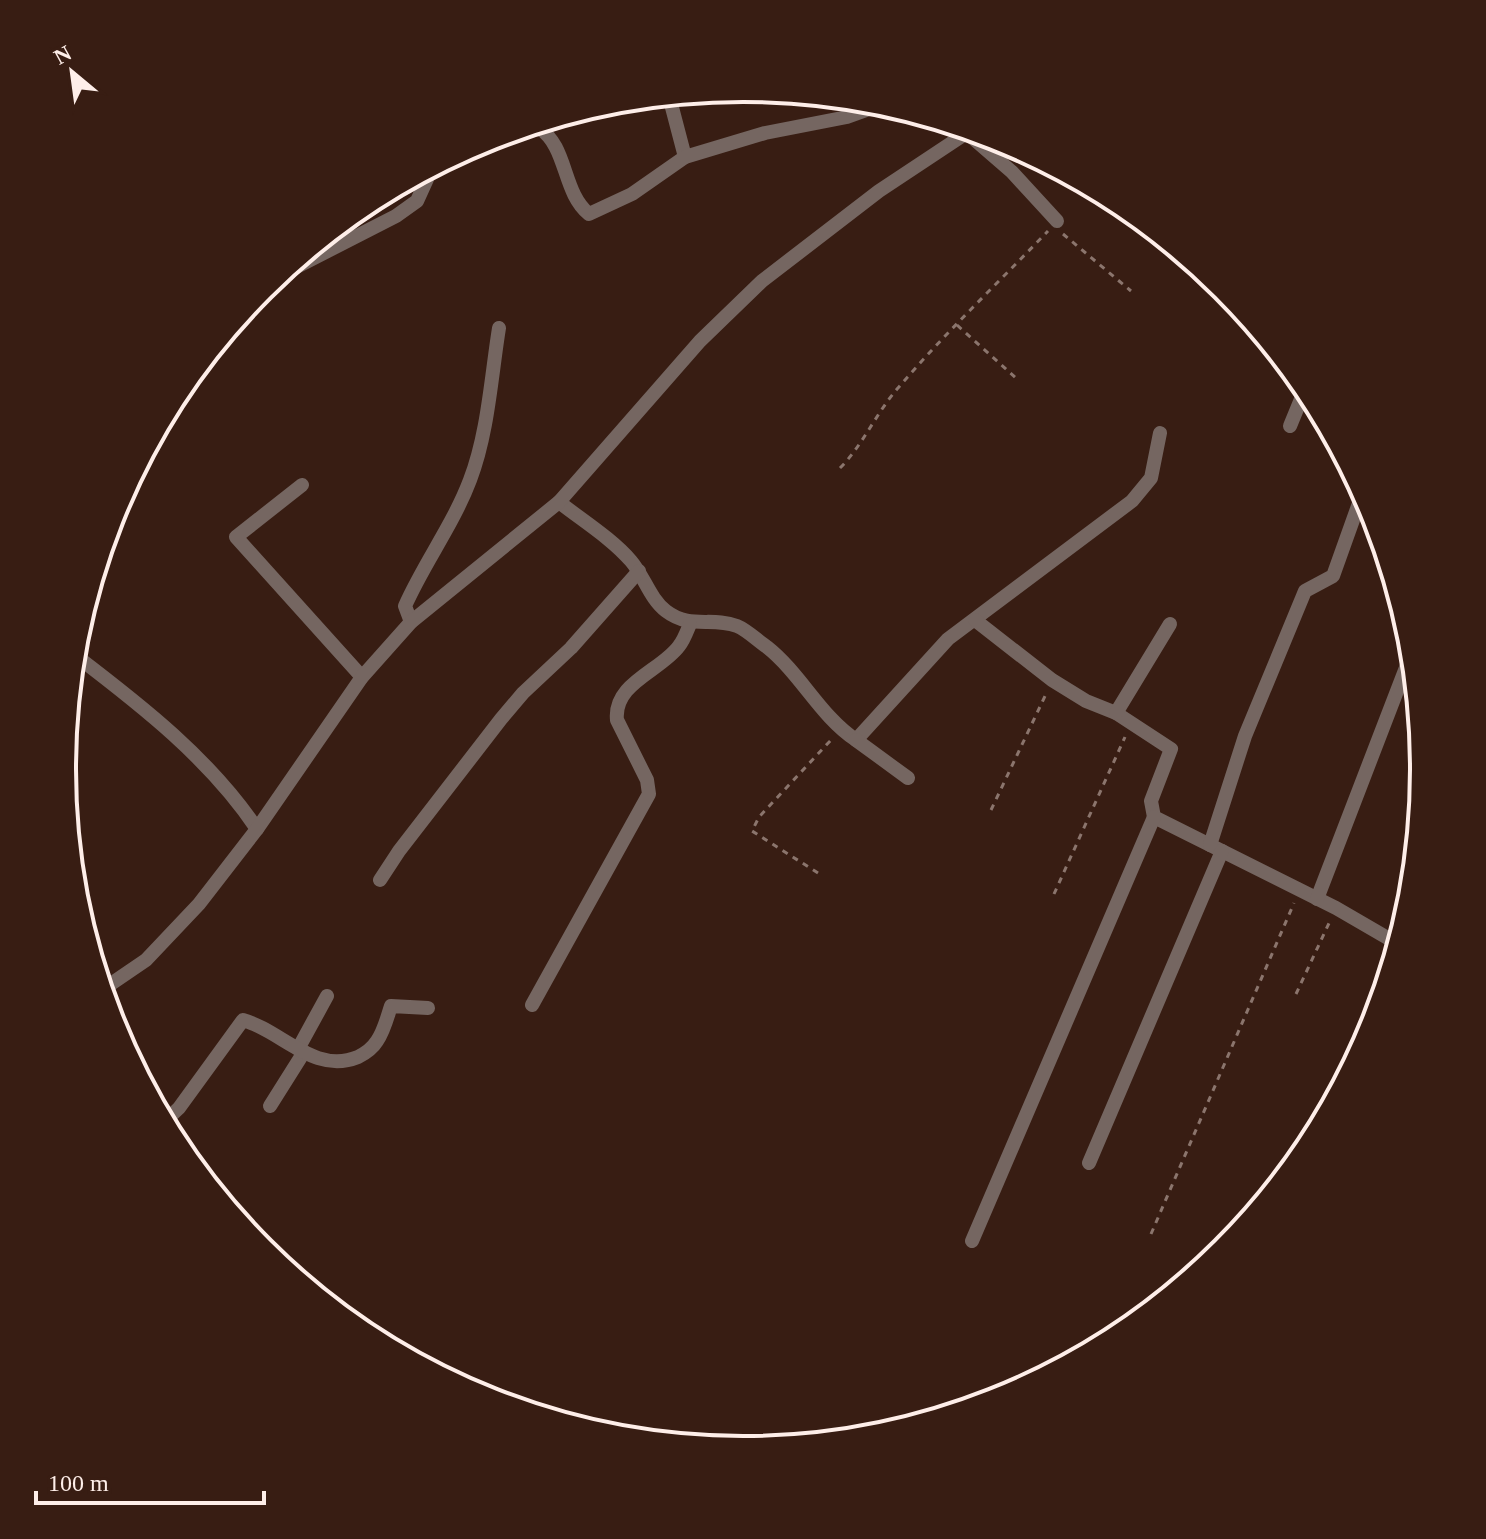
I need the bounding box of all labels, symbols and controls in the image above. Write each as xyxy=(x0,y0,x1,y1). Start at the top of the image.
north arrow xyxy=(32,32,112,112)
text: N xyxy=(50,40,76,70)
scale bar xyxy=(36,1455,264,1505)
text: 100 m xyxy=(48,1470,109,1496)

